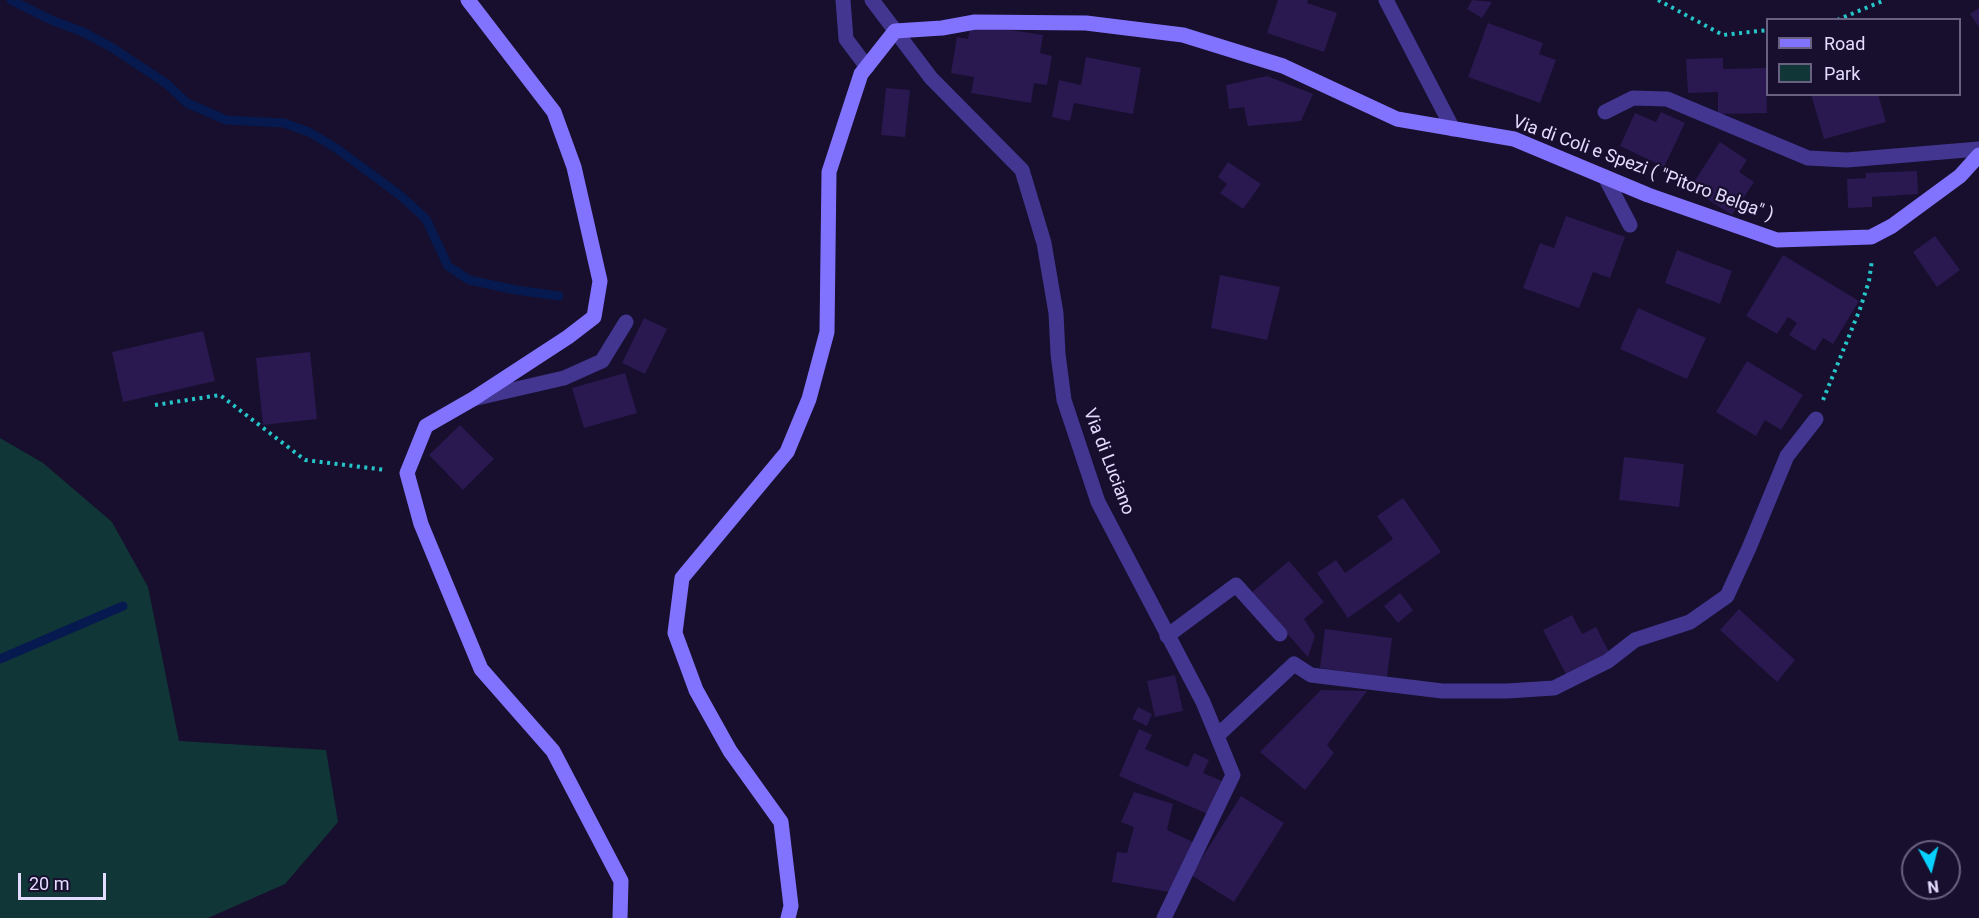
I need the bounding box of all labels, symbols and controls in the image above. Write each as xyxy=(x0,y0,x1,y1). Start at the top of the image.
legend xyxy=(1766,18,1961,96)
text: Road xyxy=(1824,33,1865,54)
text: Park xyxy=(1824,63,1860,84)
street label: Via di Coli e Spezi ( "Pitoro Belga" ) xyxy=(1510,112,1776,226)
street label: Via di Luciano xyxy=(1078,406,1138,518)
north arrow xyxy=(1901,840,1961,900)
scale bar xyxy=(21,861,110,899)
text: 20 m xyxy=(29,873,69,894)
text: N xyxy=(1926,876,1940,896)

